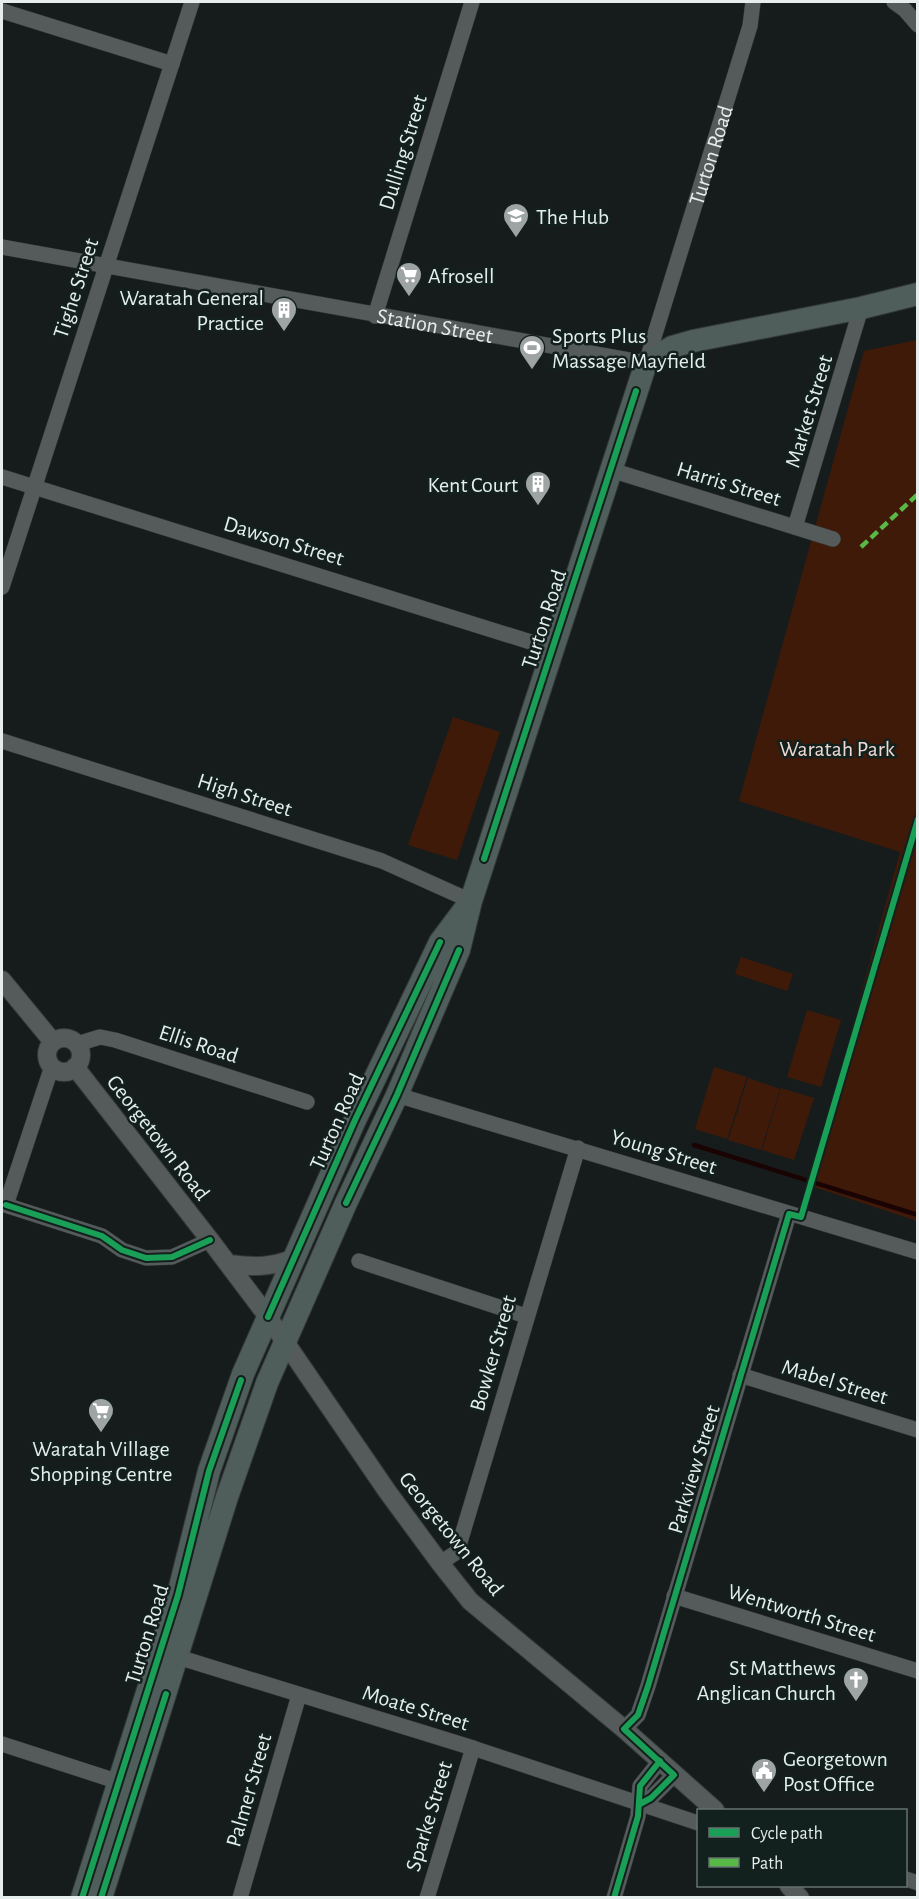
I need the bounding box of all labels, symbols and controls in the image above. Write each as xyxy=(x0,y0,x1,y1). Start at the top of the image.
street label: Dulling Street xyxy=(375,92,431,212)
street label: Turton Road xyxy=(685,103,737,208)
school or university icon: The Hub xyxy=(501,201,531,239)
place label: The Hub xyxy=(536,206,609,228)
street label: Tighe Street xyxy=(49,236,102,341)
supermarket icon: Afrosell xyxy=(394,260,424,298)
place label: Afrosell xyxy=(428,265,494,287)
place label: Waratah General Practice xyxy=(119,287,264,334)
building icon: Waratah General Practice xyxy=(269,295,299,333)
street label: Station Street xyxy=(375,305,495,347)
place label: Sports Plus Massage Mayfield xyxy=(552,325,706,372)
sports icon: Sports Plus Massage Mayfield xyxy=(517,333,547,371)
street label: Market Street xyxy=(781,352,837,470)
street label: Harris Street xyxy=(674,458,783,510)
building icon: Kent Court xyxy=(523,469,553,507)
place label: Kent Court xyxy=(427,474,518,496)
street label: Dawson Street xyxy=(221,512,346,570)
street label: Turton Road xyxy=(518,567,570,672)
park label: Waratah Park xyxy=(779,738,895,760)
street label: High Street xyxy=(195,769,295,821)
street label: Ellis Road xyxy=(156,1021,241,1067)
street label: Turton Road xyxy=(306,1070,368,1173)
street label: Georgetown Road xyxy=(103,1071,214,1204)
street label: Young Street xyxy=(608,1125,719,1178)
street label: Bowker Street xyxy=(466,1293,520,1414)
street label: Mabel Street xyxy=(779,1355,890,1408)
supermarket icon: Waratah Village Shopping Centre xyxy=(86,1396,116,1434)
street label: Parkview Street xyxy=(664,1402,724,1536)
place label: Waratah Village Shopping Centre xyxy=(30,1438,172,1485)
street label: Georgetown Road xyxy=(395,1468,508,1600)
street label: Wentworth Street xyxy=(725,1580,878,1646)
street label: Turton Road xyxy=(121,1582,173,1687)
place label: St Matthews Anglican Church xyxy=(697,1657,836,1704)
church icon: St Matthews Anglican Church xyxy=(841,1665,871,1703)
street label: Moate Street xyxy=(360,1681,472,1735)
street label: Palmer Street xyxy=(222,1731,276,1849)
place label: Georgetown Post Office xyxy=(783,1748,888,1795)
public building icon: Georgetown Post Office xyxy=(749,1756,779,1794)
street label: Sparke Street xyxy=(402,1759,456,1874)
legend xyxy=(697,1809,907,1887)
text: Cycle path xyxy=(751,1825,823,1843)
text: Path xyxy=(751,1855,783,1873)

